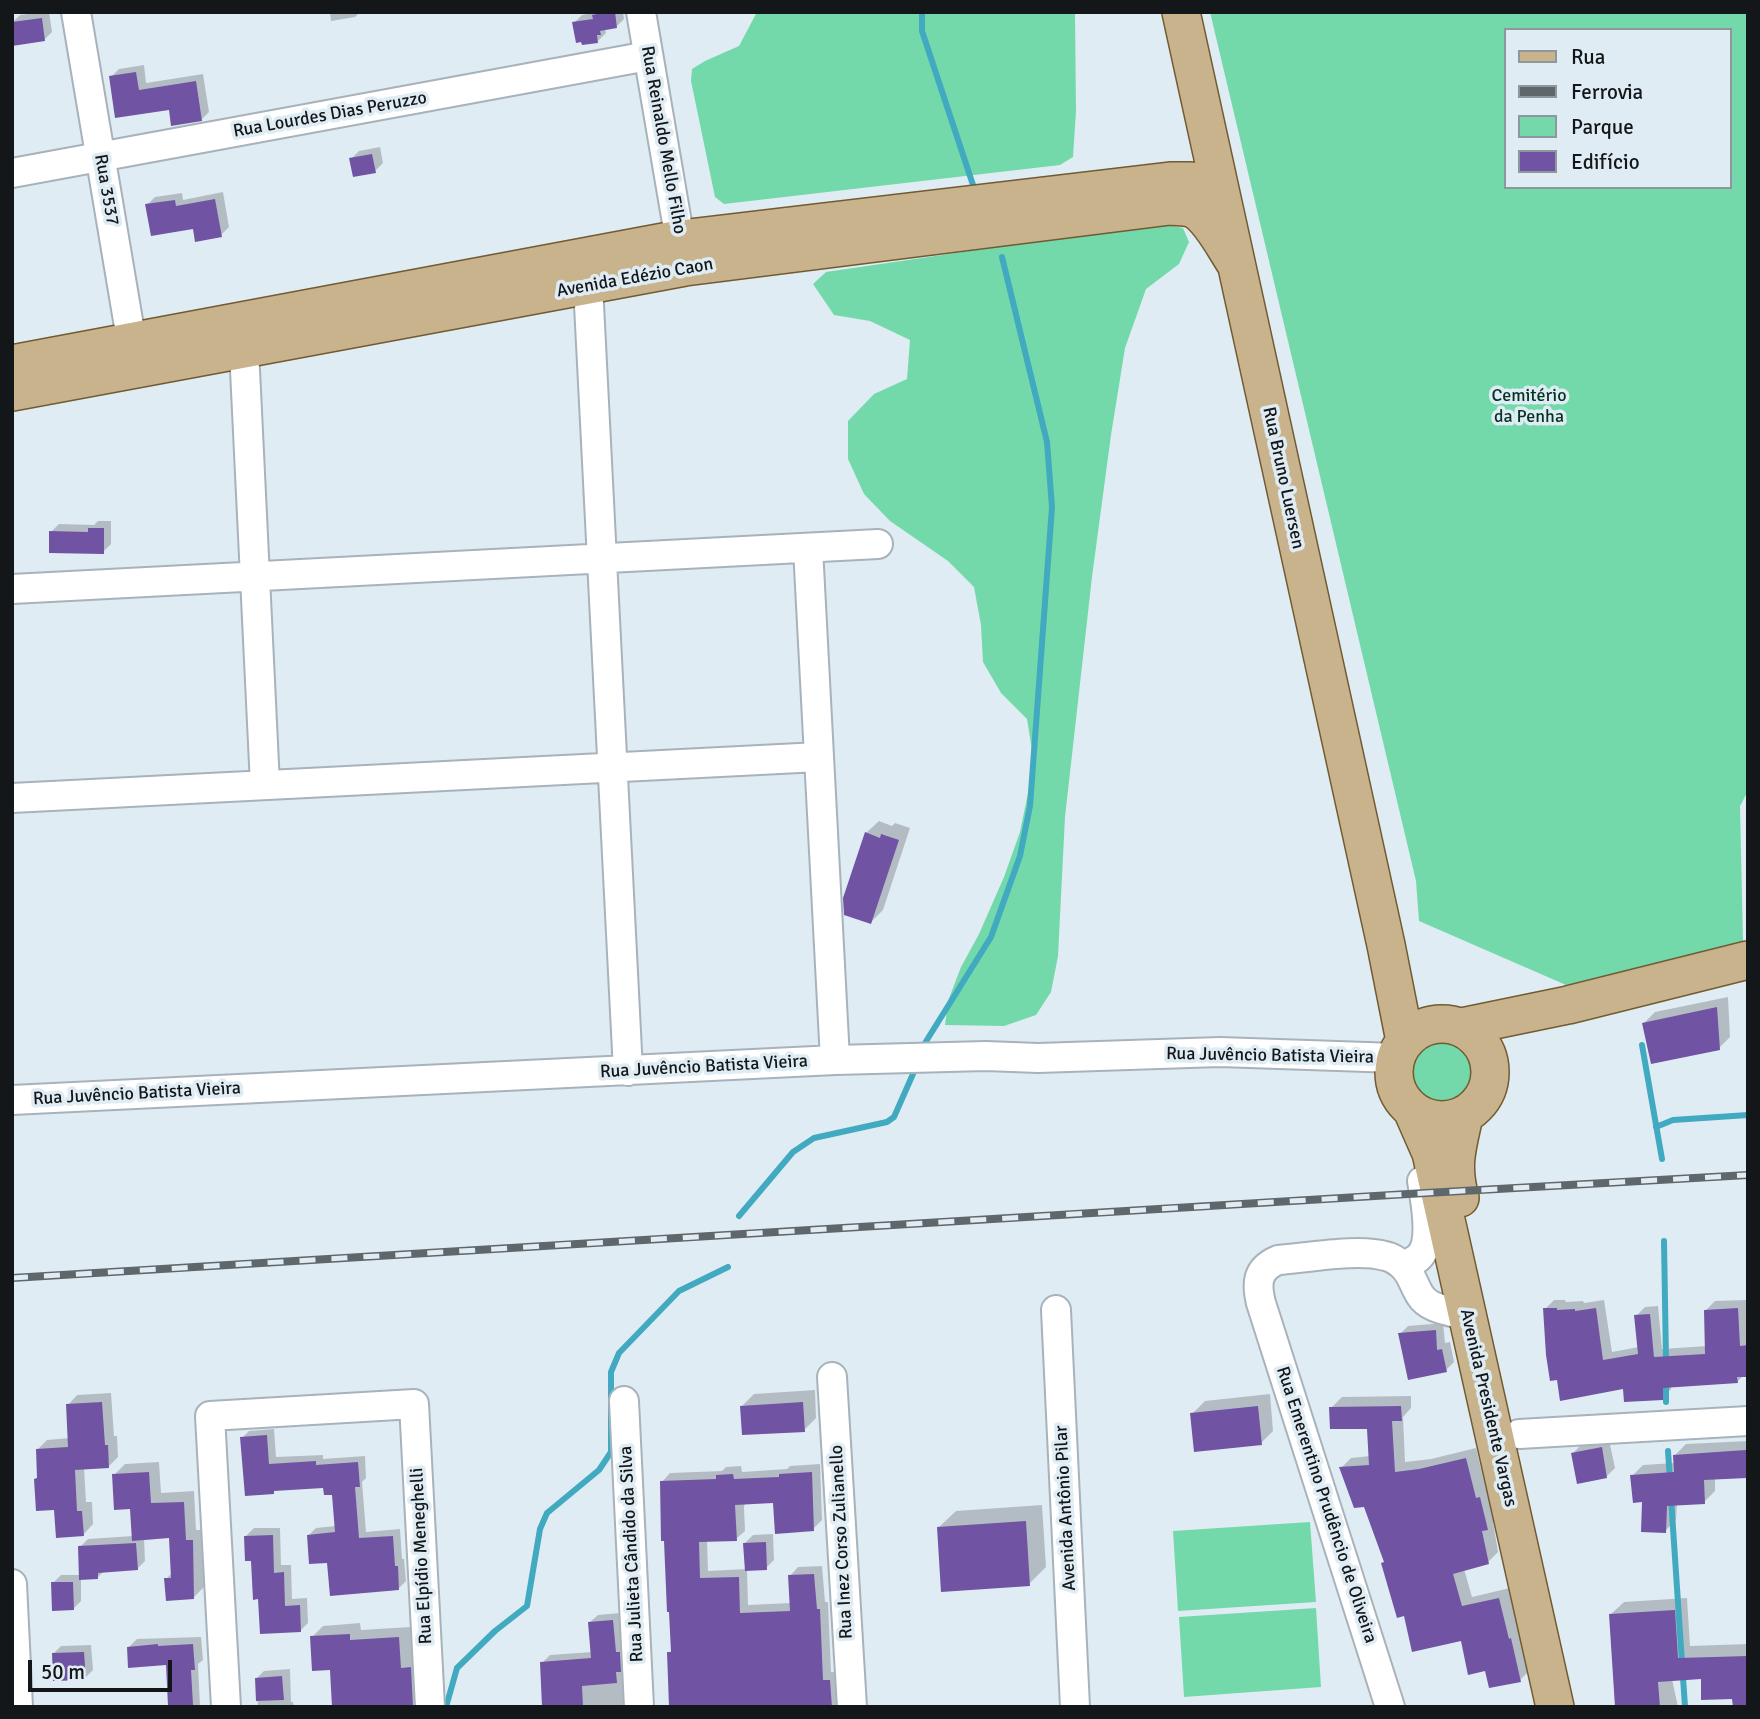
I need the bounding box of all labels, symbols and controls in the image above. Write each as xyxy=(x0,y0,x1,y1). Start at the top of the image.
legend xyxy=(1504,28,1732,189)
street label: Rua Reinaldo Mello Filho xyxy=(636,44,690,236)
text: Rua xyxy=(1571,44,1605,70)
text: Ferrovia xyxy=(1571,79,1643,105)
street label: Rua Lourdes Dias Peruzzo xyxy=(232,87,428,143)
text: Parque xyxy=(1571,114,1634,140)
text: Edifício xyxy=(1571,149,1640,175)
street label: Rua 3537 xyxy=(89,153,123,227)
street label: Avenida Edézio Caon xyxy=(555,254,715,302)
park label: Cemitério da Penha xyxy=(1491,385,1567,428)
street label: Rua Bruno Luersen xyxy=(1257,405,1309,551)
street label: Rua Juvêncio Batista Vieira xyxy=(1166,1043,1374,1069)
street label: Rua Juvêncio Batista Vieira xyxy=(600,1051,808,1083)
street label: Rua Juvêncio Batista Vieira xyxy=(33,1078,241,1110)
street label: Avenida Presidente Vargas xyxy=(1455,1307,1521,1509)
street label: Rua Emerentino Prudêncio de Oliveira xyxy=(1271,1364,1381,1646)
street label: Avenida Antônio Pilar xyxy=(1051,1425,1081,1591)
street label: Rua Inez Corso Zulianello xyxy=(826,1444,858,1640)
street label: Rua Julieta Cândido da Silva xyxy=(616,1445,648,1663)
street label: Rua Elpídio Meneghelli xyxy=(407,1467,437,1645)
scale bar xyxy=(32,1646,175,1690)
text: 50 m xyxy=(41,1659,85,1685)

